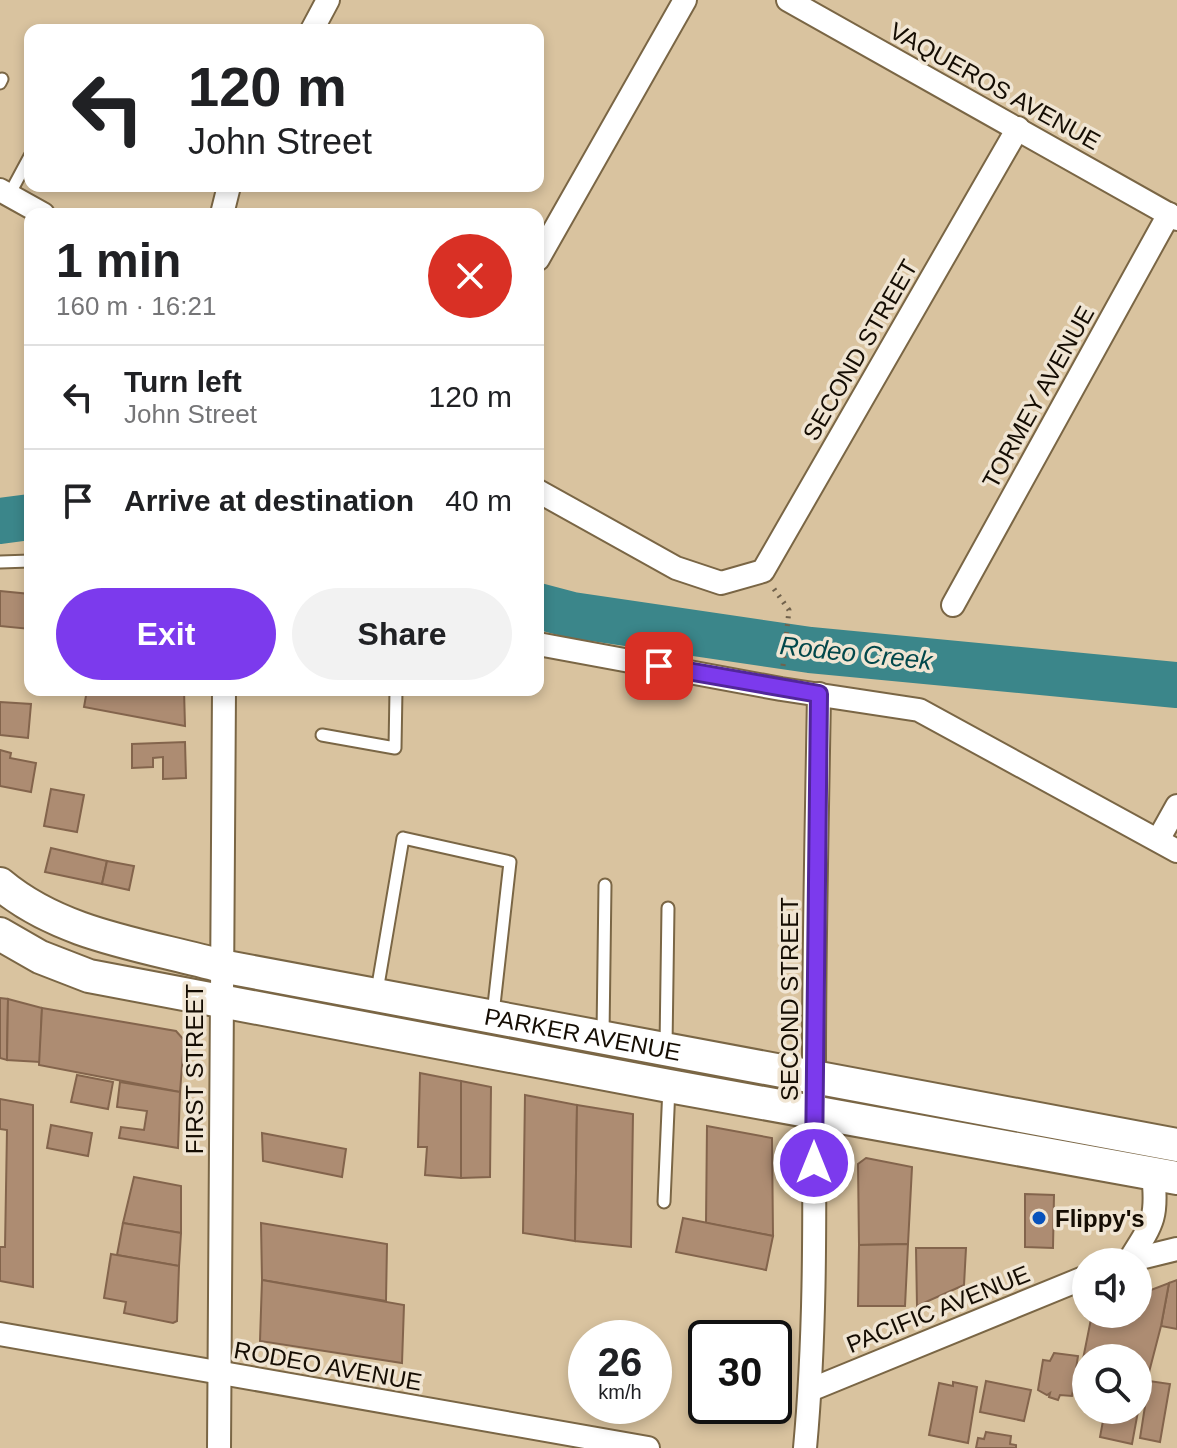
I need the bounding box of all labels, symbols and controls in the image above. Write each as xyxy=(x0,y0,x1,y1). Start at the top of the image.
street label: VAQUEROS AVENUE xyxy=(885,17,1105,155)
text: 120 m xyxy=(188,55,347,118)
icon: left xyxy=(56,56,160,160)
text: John Street xyxy=(188,121,372,162)
text: 1 min xyxy=(56,234,181,287)
button: close xyxy=(428,234,512,318)
street label: SECOND STREET xyxy=(797,255,923,445)
text: 160 m · 16:21 xyxy=(56,291,216,321)
street label: TORMEY AVENUE xyxy=(977,301,1099,493)
text: Turn left xyxy=(124,365,242,398)
icon: left xyxy=(56,375,100,419)
text: 120 m xyxy=(429,380,512,413)
text: John Street xyxy=(124,399,257,429)
icon: arrive xyxy=(56,479,100,523)
text: Arrive at destination xyxy=(124,484,414,517)
text: 40 m xyxy=(445,484,512,517)
button: Exit xyxy=(56,588,276,680)
button: Share xyxy=(292,588,512,680)
water label: Rodeo Creek xyxy=(778,630,936,676)
pin xyxy=(625,632,693,700)
icon: arrive xyxy=(637,644,681,688)
street label: SECOND STREET xyxy=(776,897,803,1101)
street label: FIRST STREET xyxy=(181,984,208,1154)
street label: PARKER AVENUE xyxy=(482,1002,683,1065)
position arrow xyxy=(772,1121,856,1205)
place label: Flippy's xyxy=(1055,1205,1145,1232)
marker: Flippy's xyxy=(1030,1209,1048,1227)
map controls xyxy=(1072,1248,1152,1424)
button: sound xyxy=(1072,1248,1152,1328)
street label: PACIFIC AVENUE xyxy=(842,1260,1034,1358)
speed limit sign: 30 xyxy=(688,1320,792,1424)
street label: RODEO AVENUE xyxy=(232,1336,424,1396)
text: 26 xyxy=(598,1340,642,1384)
button: search xyxy=(1072,1344,1152,1424)
text: km/h xyxy=(598,1381,642,1403)

